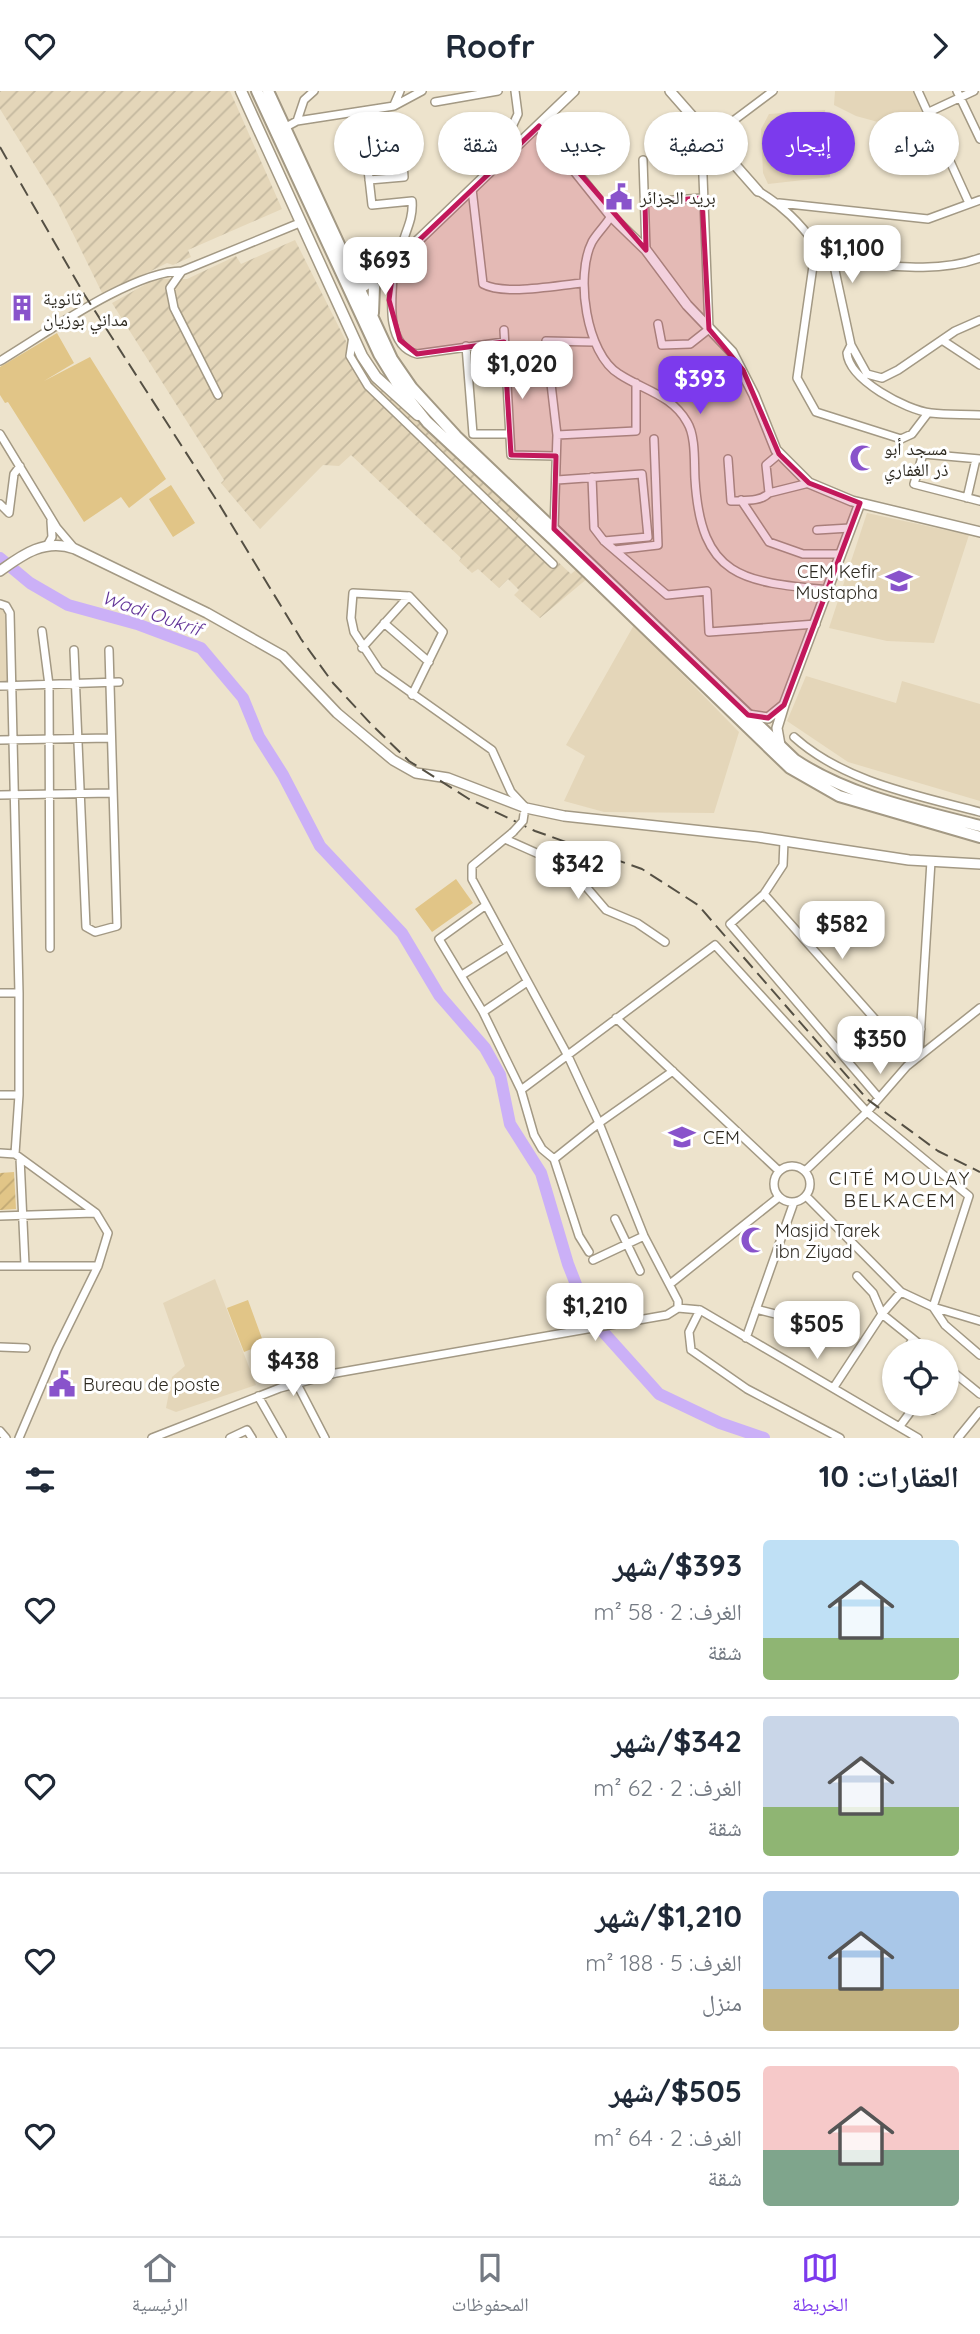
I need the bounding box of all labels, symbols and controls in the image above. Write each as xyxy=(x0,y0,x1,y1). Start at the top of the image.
text: Roofr xyxy=(445,26,535,66)
icon: heart xyxy=(21,27,59,65)
icon: forward xyxy=(921,27,959,65)
chip: منزل xyxy=(334,112,424,175)
chip: شقة xyxy=(438,112,522,175)
chip: جديد xyxy=(536,112,630,175)
chip: تصفية xyxy=(644,112,748,175)
chip: إيجار xyxy=(762,112,855,175)
chip: شراء xyxy=(869,112,959,175)
public building icon: بريد الجزائر xyxy=(604,182,634,212)
place label: بريد الجزائر xyxy=(639,186,716,209)
pin: $1,100 xyxy=(795,225,909,285)
text: $1,100 xyxy=(820,233,884,262)
pin: $693 xyxy=(344,237,426,297)
text: $693 xyxy=(359,245,411,274)
place label: ثانوية مداني بوزيان xyxy=(43,287,128,334)
building icon: ثانوية مداني بوزيان xyxy=(7,293,37,323)
pin: $1,020 xyxy=(465,341,579,401)
text: $1,020 xyxy=(487,349,557,378)
pin: $393 xyxy=(659,357,741,416)
text: $393 xyxy=(674,364,726,393)
place label: مسجد أبو ذر الغفاري xyxy=(884,437,948,484)
mosque icon: مسجد أبو ذر الغفاري xyxy=(848,443,878,473)
place label: CEM Kefir Mustapha xyxy=(795,560,878,604)
school or university icon: CEM Kefir Mustapha xyxy=(884,566,914,596)
water label: Wadi Oukrif xyxy=(99,585,208,642)
pin: $342 xyxy=(537,841,619,901)
text: $342 xyxy=(552,849,604,878)
pin: $582 xyxy=(801,901,883,961)
text: $582 xyxy=(816,909,868,938)
pin: $350 xyxy=(839,1017,921,1076)
text: $350 xyxy=(853,1024,907,1053)
school or university icon: CEM xyxy=(667,1122,697,1152)
place label: CEM xyxy=(703,1126,740,1149)
district label: CITÉ MOULAY BELKACEM xyxy=(829,1166,971,1212)
place label: Masjid Tarek ibn Ziyad xyxy=(775,1219,880,1263)
mosque icon: Masjid Tarek ibn Ziyad xyxy=(739,1225,769,1255)
pin: $1,210 xyxy=(538,1283,652,1343)
text: $1,210 xyxy=(562,1291,628,1320)
pin: $505 xyxy=(776,1301,858,1361)
text: $505 xyxy=(790,1309,844,1338)
pin: $438 xyxy=(252,1339,334,1398)
map controls xyxy=(882,1339,959,1416)
button: locate xyxy=(882,1339,959,1416)
text: $438 xyxy=(267,1346,319,1375)
public building icon: Bureau de poste xyxy=(47,1369,77,1399)
place label: Bureau de poste xyxy=(83,1373,220,1396)
text: العقارات: 10 xyxy=(819,1457,959,1495)
icon: filters xyxy=(21,1461,59,1499)
text: $393/شهر xyxy=(613,1546,742,1584)
icon: home xyxy=(819,1568,903,1652)
icon: heart xyxy=(21,1591,59,1629)
text: الغرف: 2 · 58 m² xyxy=(593,1597,742,1626)
text: شقة xyxy=(708,1637,742,1666)
text: $342/شهر xyxy=(611,1722,742,1760)
icon: home xyxy=(819,1744,903,1828)
icon: heart xyxy=(21,1767,59,1805)
text: الغرف: 2 · 62 m² xyxy=(593,1773,742,1802)
text: شقة xyxy=(708,1813,742,1842)
text: $1,210/شهر xyxy=(595,1897,742,1935)
icon: home xyxy=(819,1919,903,2003)
icon: heart xyxy=(21,1942,59,1980)
text: الغرف: 5 · 188 m² xyxy=(585,1948,742,1977)
text: منزل xyxy=(702,1988,742,2017)
text: $505/شهر xyxy=(609,2072,742,2110)
icon: home xyxy=(819,2094,903,2178)
icon: heart xyxy=(21,2117,59,2155)
text: الغرف: 2 · 64 m² xyxy=(594,2123,742,2152)
text: شقة xyxy=(708,2163,742,2192)
tab: الرئيسية xyxy=(132,2249,188,2323)
tab: المحفوظات xyxy=(452,2249,529,2323)
tab: الخريطة xyxy=(792,2249,848,2323)

